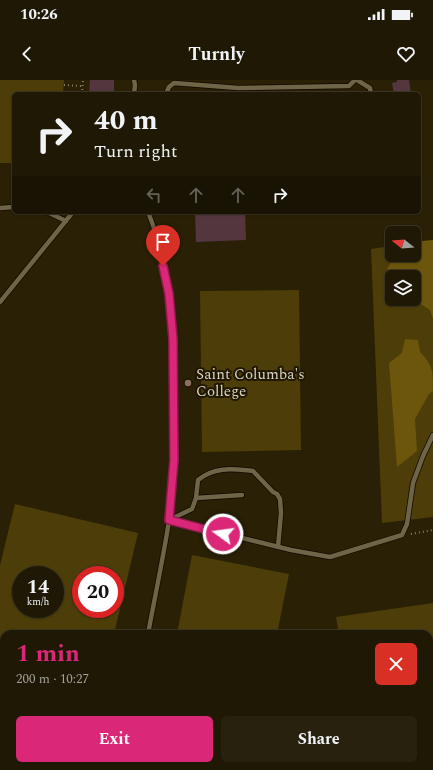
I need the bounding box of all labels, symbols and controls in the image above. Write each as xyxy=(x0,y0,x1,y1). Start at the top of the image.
text: 10:26 xyxy=(20,3,58,26)
text: Turnly xyxy=(188,41,245,68)
icon: back xyxy=(16,43,38,65)
icon: heart xyxy=(395,43,417,65)
text: 40 m xyxy=(94,99,158,142)
icon: right xyxy=(28,108,80,160)
text: Turn right xyxy=(94,138,177,165)
icon: left xyxy=(143,184,165,206)
icon: ahead xyxy=(185,184,207,206)
icon: ahead xyxy=(227,184,249,206)
icon: right xyxy=(269,184,291,206)
pin xyxy=(146,225,180,266)
north arrow xyxy=(385,226,421,262)
map controls xyxy=(385,226,421,306)
icon: arrive xyxy=(152,231,174,253)
button: layers xyxy=(385,270,421,306)
place label: Saint Columba's College xyxy=(196,363,305,403)
marker: Saint Columba's College xyxy=(183,378,193,388)
position arrow xyxy=(202,513,244,555)
speed limit sign: 20 xyxy=(72,566,124,618)
text: 14 xyxy=(27,572,49,602)
text: km/h xyxy=(27,594,49,610)
text: 1 min xyxy=(16,636,80,672)
button: close xyxy=(375,643,417,685)
text: 200 m · 10:27 xyxy=(16,669,89,689)
button: Exit xyxy=(16,716,213,762)
button: Share xyxy=(221,716,417,762)

